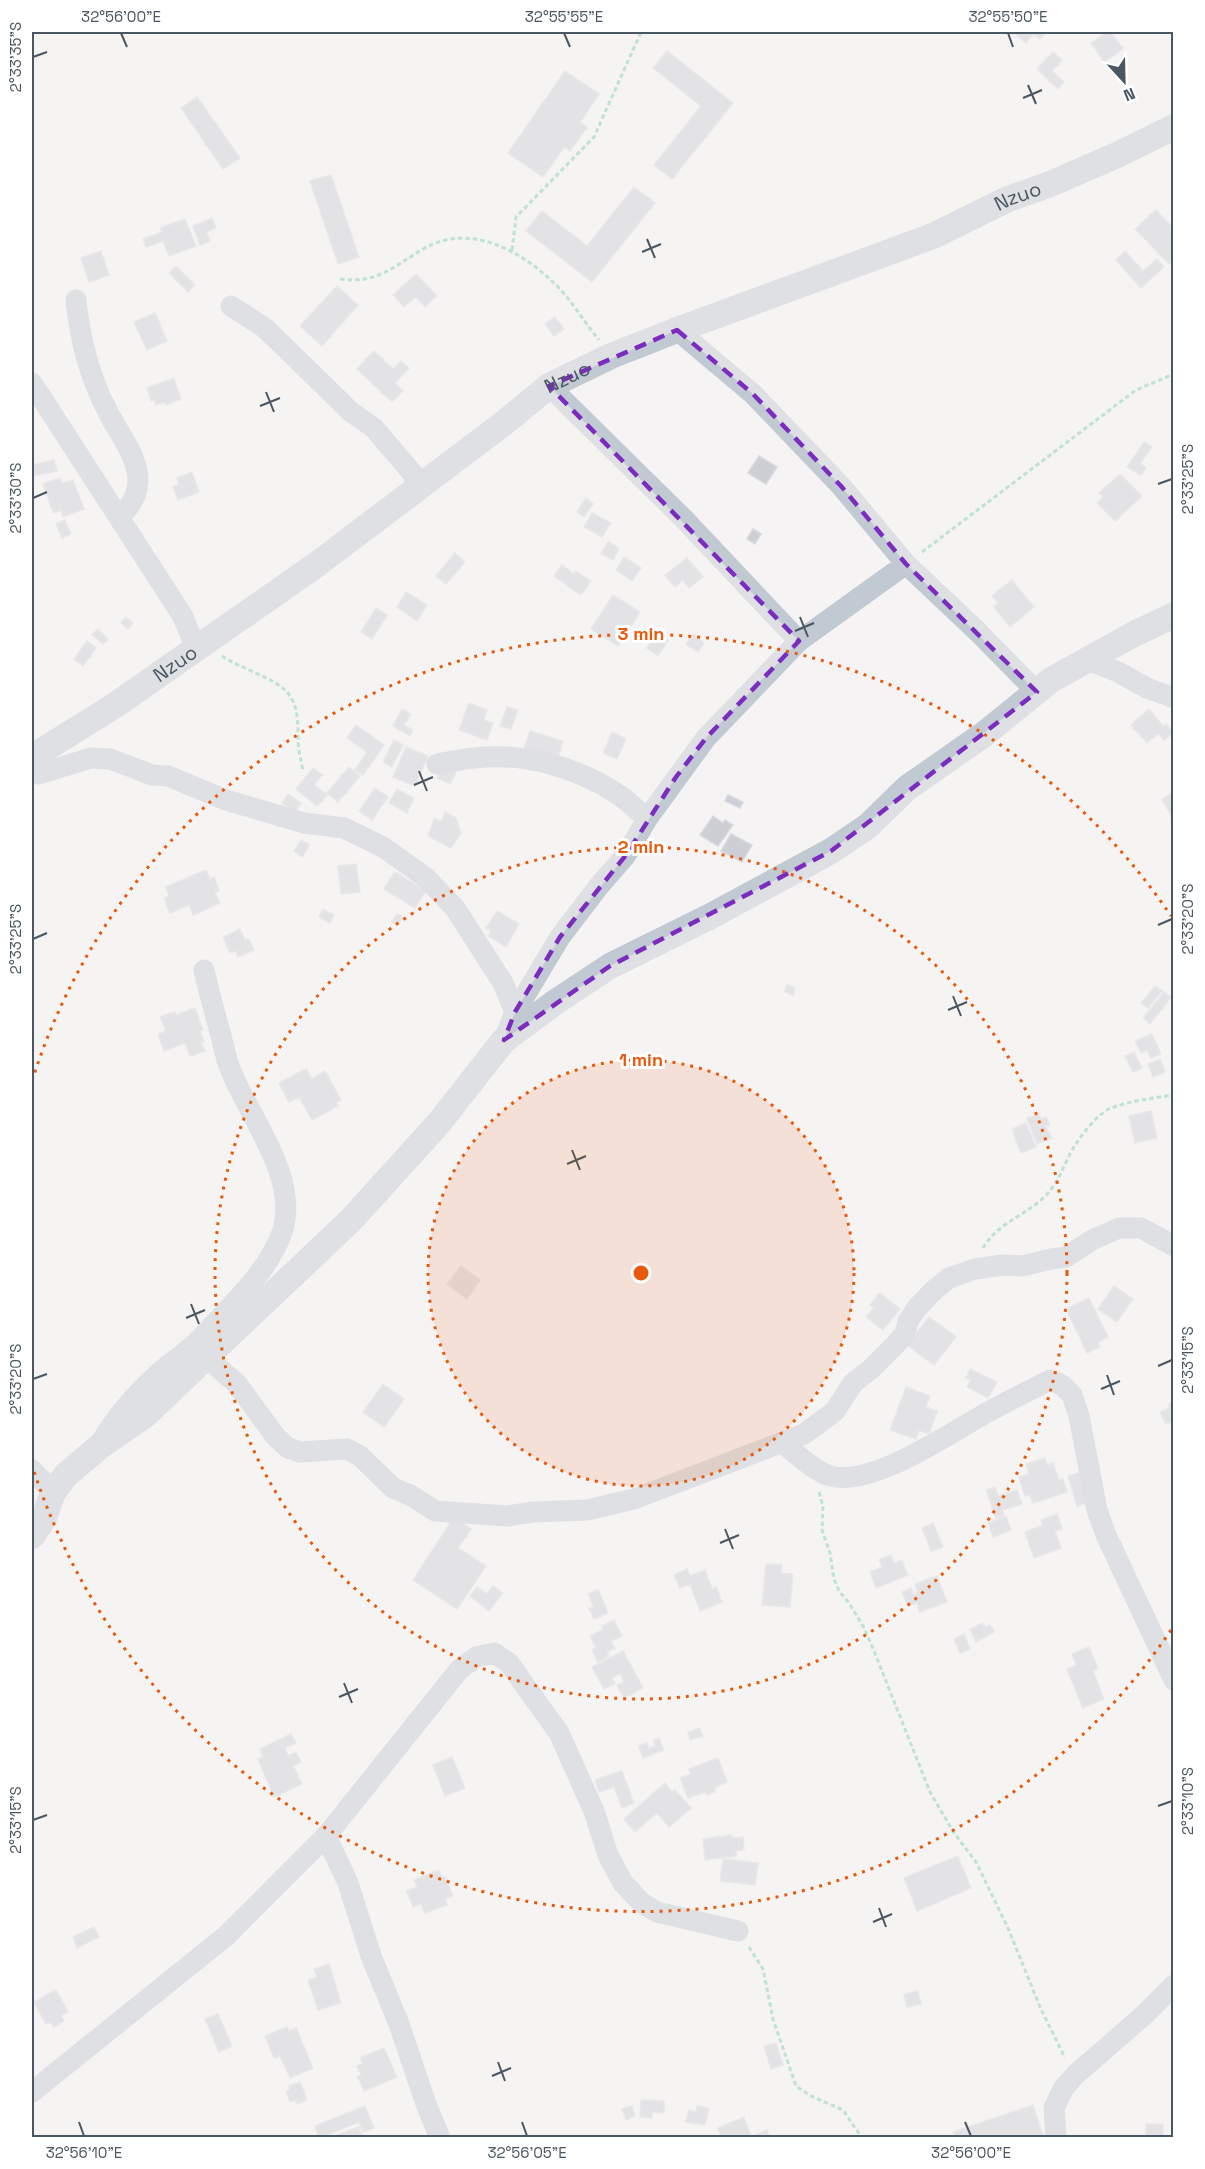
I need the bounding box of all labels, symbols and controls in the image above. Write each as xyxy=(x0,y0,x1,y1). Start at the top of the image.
text: 32°56'00"E xyxy=(81,7,161,26)
text: 32°55'55"E xyxy=(525,7,603,26)
text: 32°55'50"E xyxy=(969,7,1047,26)
text: 2°33'35"S xyxy=(6,22,25,92)
north arrow xyxy=(1094,51,1154,111)
text: N xyxy=(1121,83,1138,106)
street label: Nzuo xyxy=(990,175,1045,217)
street label: Nzuo xyxy=(540,355,595,399)
text: 2°33'25"S xyxy=(1178,444,1197,514)
text: 2°33'30"S xyxy=(6,463,25,533)
text: 3 min xyxy=(618,622,664,645)
street label: Nzuo xyxy=(148,639,202,688)
text: 2 min xyxy=(618,835,664,858)
text: 2°33'20"S xyxy=(1178,884,1197,954)
text: 2°33'25"S xyxy=(6,904,25,974)
text: 1 min xyxy=(619,1048,663,1071)
centre of rings xyxy=(631,1263,651,1283)
text: 2°33'15"S xyxy=(1178,1326,1197,1394)
text: 2°33'20"S xyxy=(6,1344,25,1414)
text: 2°33'10"S xyxy=(1178,1767,1197,1835)
text: 2°33'15"S xyxy=(6,1786,25,1854)
text: 32°56'10"E xyxy=(46,2143,122,2162)
text: 32°56'05"E xyxy=(487,2143,567,2162)
text: 32°56'00"E xyxy=(931,2143,1011,2162)

